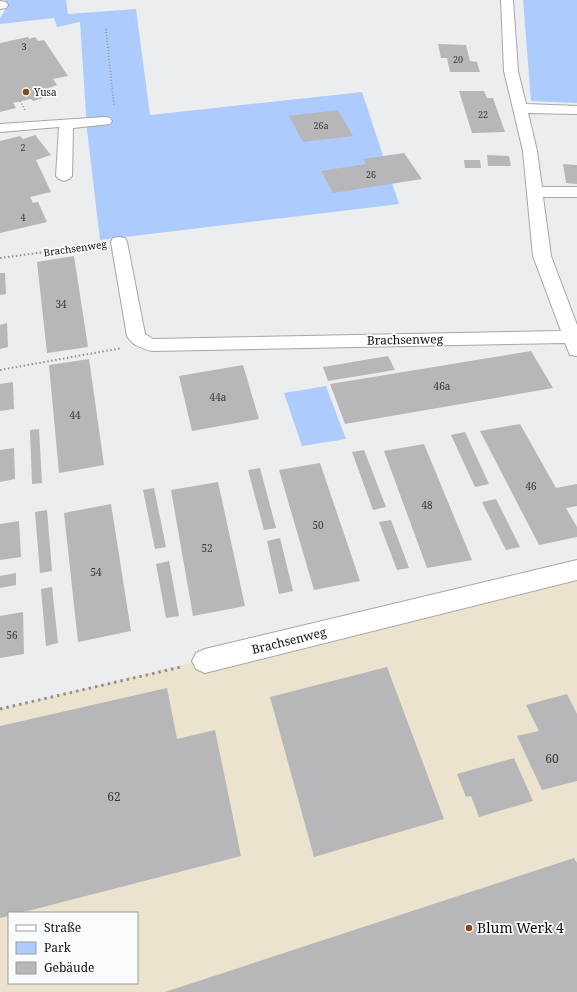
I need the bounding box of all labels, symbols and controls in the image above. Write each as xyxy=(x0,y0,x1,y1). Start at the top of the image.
house number: 3 xyxy=(21,40,27,53)
house number: 20 xyxy=(453,53,463,66)
place label: Yusa xyxy=(33,85,57,99)
marker: Yusa xyxy=(21,87,31,97)
house number: 22 xyxy=(478,108,488,121)
house number: 26a xyxy=(313,119,329,132)
house number: 2 xyxy=(20,141,26,154)
house number: 26 xyxy=(366,168,376,181)
house number: 4 xyxy=(20,211,26,224)
street label: Brachsenweg xyxy=(43,237,108,259)
house number: 34 xyxy=(55,297,67,311)
street label: Brachsenweg xyxy=(367,330,444,349)
house number: 46a xyxy=(434,379,451,393)
house number: 44a xyxy=(210,390,227,404)
house number: 44 xyxy=(69,408,81,422)
house number: 46 xyxy=(525,479,537,493)
house number: 48 xyxy=(421,498,433,512)
house number: 50 xyxy=(312,518,324,532)
house number: 52 xyxy=(201,541,213,555)
house number: 54 xyxy=(90,565,102,579)
street label: Brachsenweg xyxy=(250,623,328,658)
house number: 56 xyxy=(6,628,18,642)
house number: 60 xyxy=(545,750,559,767)
house number: 62 xyxy=(107,788,121,805)
legend xyxy=(8,912,138,984)
place label: Blum Werk 4 xyxy=(477,918,564,937)
text: Straße xyxy=(44,919,81,936)
marker: Blum Werk 4 xyxy=(464,923,474,933)
text: Park xyxy=(44,939,72,956)
text: Gebäude xyxy=(44,959,95,976)

